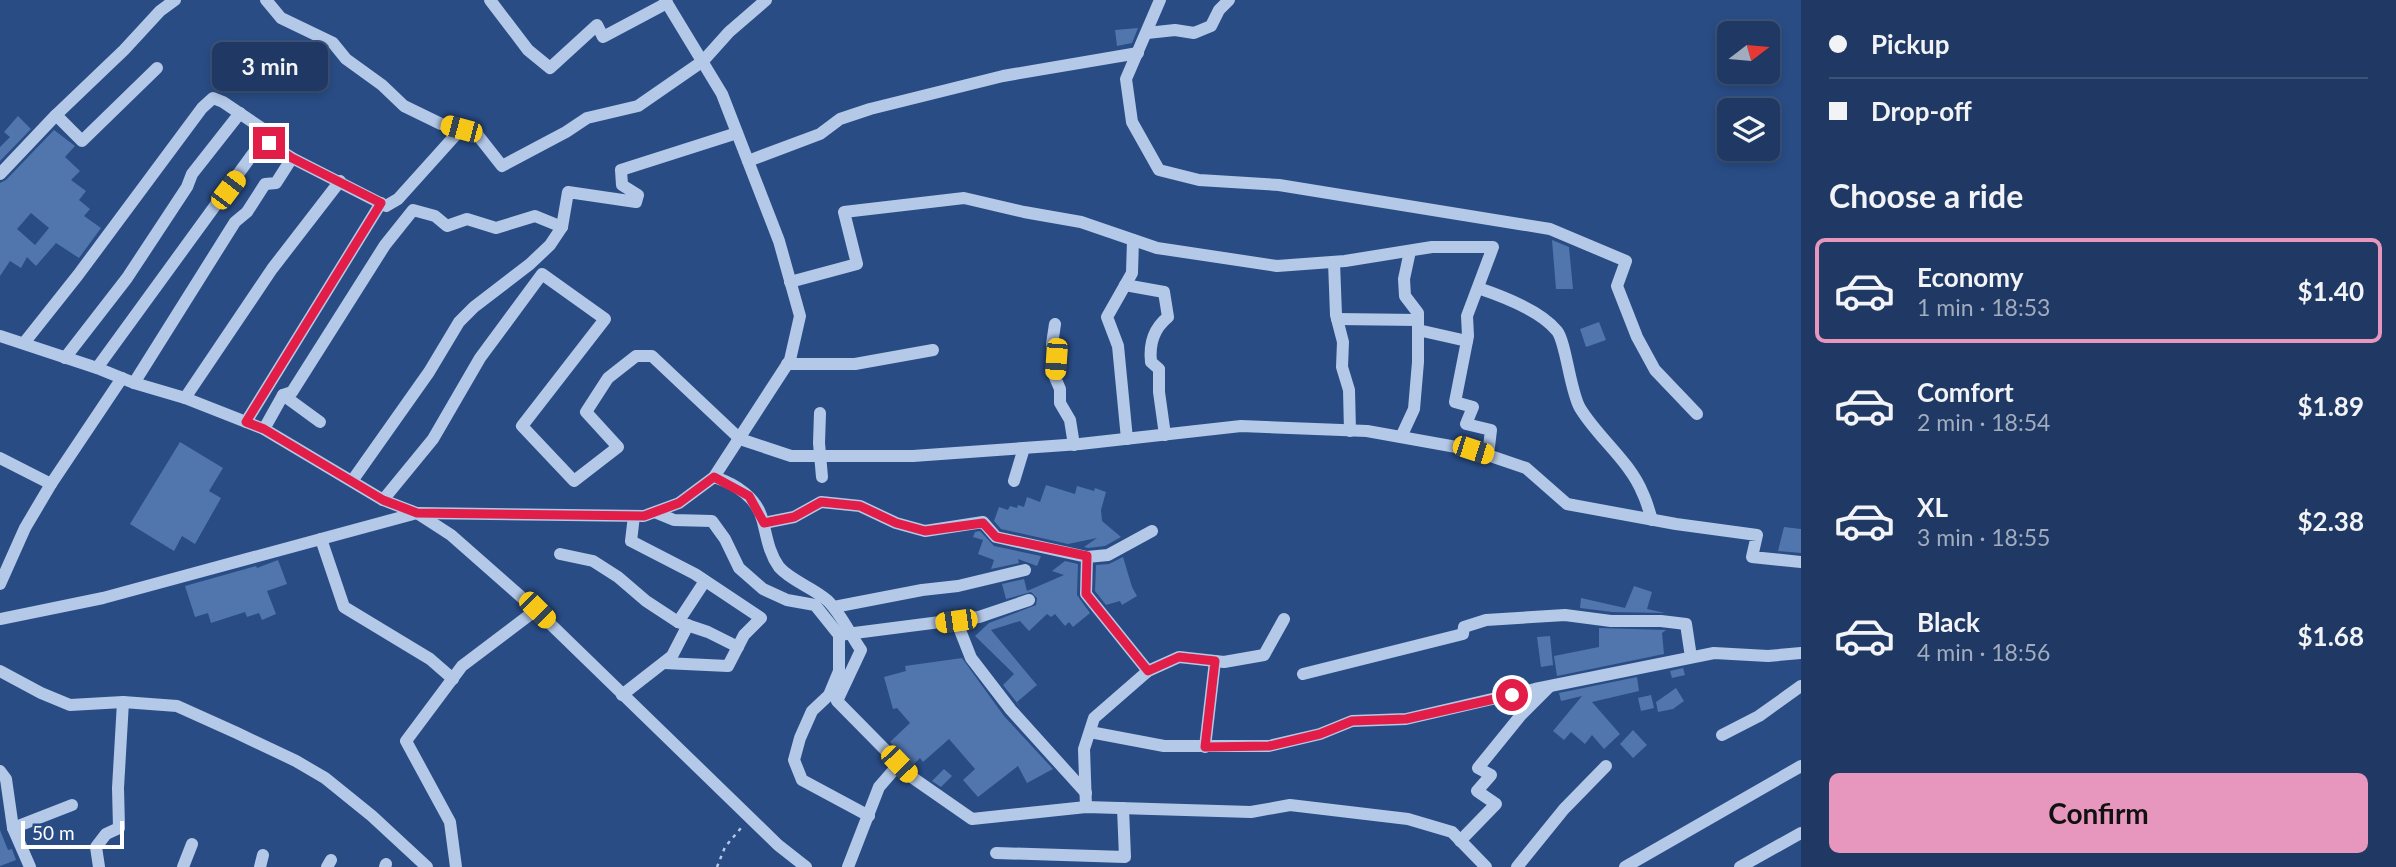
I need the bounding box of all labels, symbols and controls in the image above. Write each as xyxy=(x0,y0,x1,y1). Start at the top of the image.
north arrow xyxy=(1717,21,1780,84)
map controls xyxy=(1717,21,1780,161)
text: Pickup xyxy=(1871,28,1950,60)
callout: 3 min xyxy=(211,41,327,90)
text: 3 min xyxy=(241,52,299,80)
text: Drop-off xyxy=(1871,95,1972,127)
button: layers xyxy=(1717,98,1780,161)
car xyxy=(438,113,485,145)
route end xyxy=(253,127,285,159)
car xyxy=(207,167,250,213)
text: Choose a ride xyxy=(1829,176,2023,215)
icon: car xyxy=(1833,259,1896,322)
text: Economy xyxy=(1917,261,2023,293)
text: $1.40 xyxy=(2298,275,2364,307)
text: 1 min · 18:53 xyxy=(1917,293,2050,321)
car xyxy=(1045,337,1068,381)
icon: car xyxy=(1833,374,1896,437)
text: Comfort xyxy=(1917,376,2014,408)
text: $1.89 xyxy=(2298,390,2364,422)
text: 2 min · 18:54 xyxy=(1917,408,2050,436)
car xyxy=(1450,434,1497,466)
icon: car xyxy=(1833,489,1896,552)
text: XL xyxy=(1917,491,1948,523)
text: $2.38 xyxy=(2298,505,2364,537)
text: 3 min · 18:55 xyxy=(1917,523,2050,551)
car xyxy=(515,588,560,632)
icon: car xyxy=(1833,604,1896,667)
text: Black xyxy=(1917,606,1980,638)
car xyxy=(934,608,979,634)
text: $1.68 xyxy=(2298,620,2364,652)
text: 4 min · 18:56 xyxy=(1917,638,2050,666)
route start xyxy=(1496,679,1528,711)
car xyxy=(877,742,922,786)
button: Confirm xyxy=(1829,773,2368,853)
scale bar xyxy=(21,818,124,850)
text: 50 m xyxy=(32,821,75,844)

